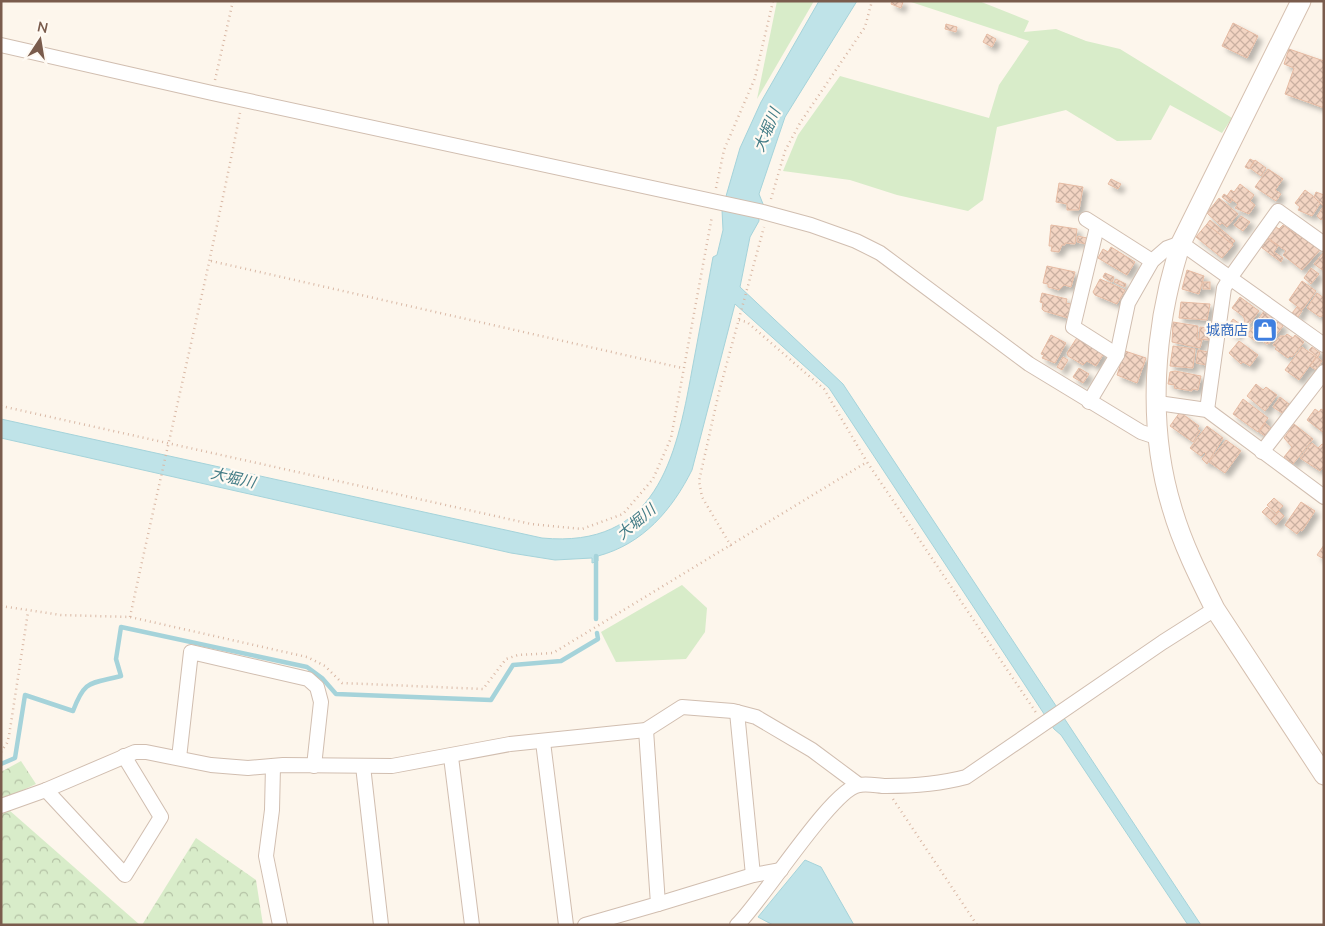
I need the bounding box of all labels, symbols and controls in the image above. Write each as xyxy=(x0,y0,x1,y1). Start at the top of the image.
north arrow xyxy=(15,15,65,65)
text: N xyxy=(36,17,50,37)
water label: 大堀川 xyxy=(749,104,785,154)
shop icon: 城商店 xyxy=(1252,317,1278,343)
place label: 城商店 xyxy=(1206,321,1248,339)
water label: 大堀川 xyxy=(209,463,259,492)
water label: 大堀川 xyxy=(612,499,661,543)

